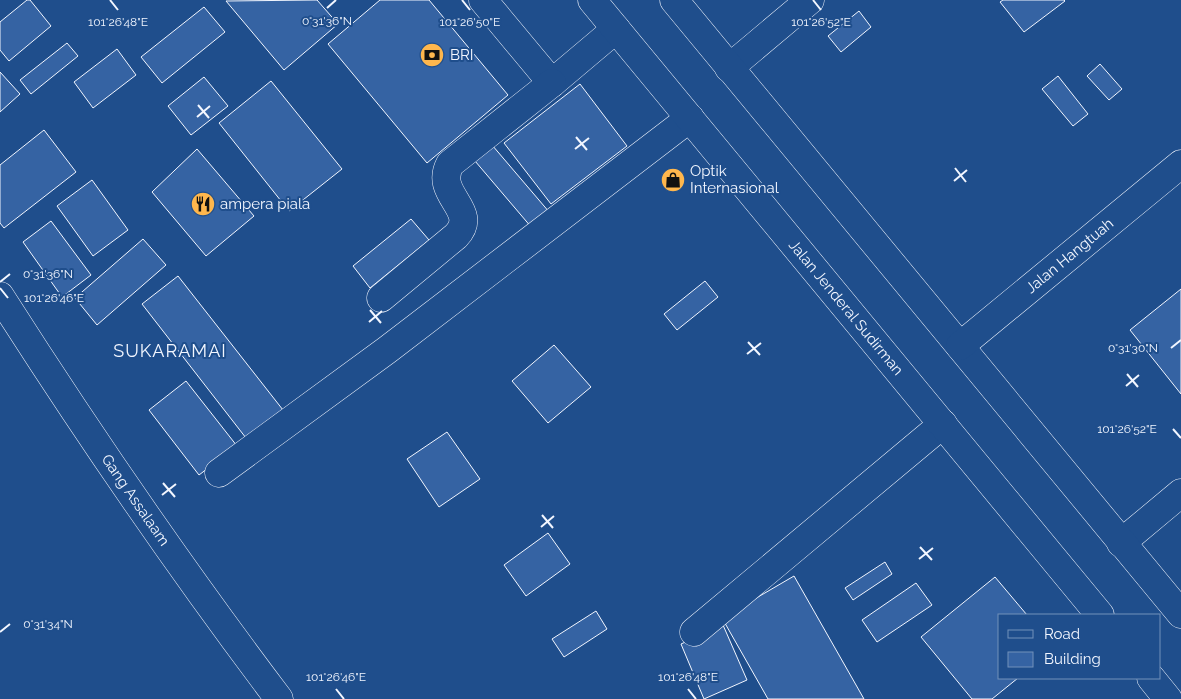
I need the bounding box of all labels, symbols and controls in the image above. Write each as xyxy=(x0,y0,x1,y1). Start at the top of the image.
text: 0°31'36"N xyxy=(302,14,352,28)
text: 101°26'48"E xyxy=(88,15,148,29)
text: 101°26'50"E xyxy=(440,15,500,29)
text: 101°26'52"E xyxy=(791,15,851,29)
bank icon: BRI xyxy=(419,42,445,68)
place label: BRI xyxy=(450,46,474,64)
place label: Optik Internasional xyxy=(690,162,780,197)
shop icon: Optik Internasional xyxy=(660,167,686,193)
restaurant icon: ampera piala xyxy=(190,191,216,217)
place label: ampera piala xyxy=(220,195,310,213)
street label: Jalan Hangtuah xyxy=(1022,214,1117,297)
street label: Jalan Jenderal Sudirman xyxy=(785,236,907,379)
text: 0°31'36"N xyxy=(23,267,73,281)
text: 101°26'46"E xyxy=(24,291,84,305)
district label: SUKARAMAI xyxy=(113,340,227,361)
text: 0°31'30"N xyxy=(1108,341,1158,355)
text: 101°26'52"E xyxy=(1097,422,1157,436)
street label: Gang Assalaam xyxy=(98,451,173,549)
legend xyxy=(998,614,1161,679)
text: 0°31'34"N xyxy=(23,617,73,631)
text: Road xyxy=(1044,625,1080,643)
text: Building xyxy=(1044,650,1101,668)
text: 101°26'46"E xyxy=(306,670,366,684)
text: 101°26'48"E xyxy=(658,670,718,684)

